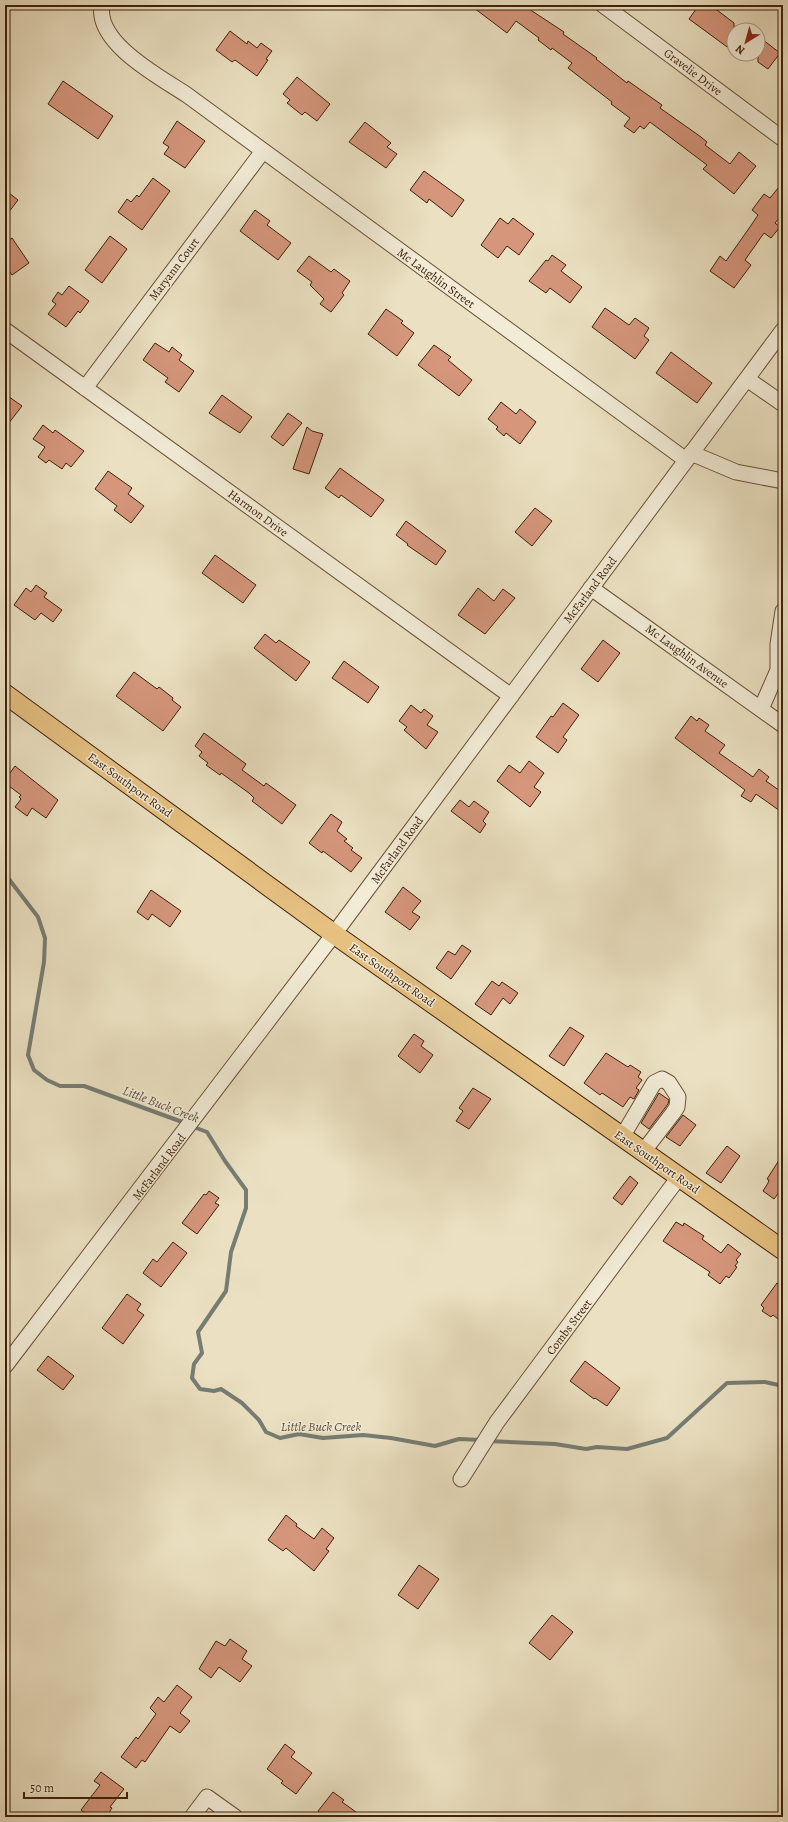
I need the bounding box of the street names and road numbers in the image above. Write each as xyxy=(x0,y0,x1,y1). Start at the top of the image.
street label: Gravelie Drive xyxy=(661,45,725,99)
street label: Maryann Court xyxy=(145,234,203,304)
street label: Mc Laughlin Street xyxy=(394,244,478,312)
street label: Harmon Drive xyxy=(225,486,291,540)
street label: McFarland Road xyxy=(560,553,621,627)
street label: Mc Laughlin Avenue xyxy=(642,620,732,692)
street label: East Southport Road xyxy=(85,749,176,821)
street label: McFarland Road xyxy=(367,813,427,887)
street label: East Southport Road xyxy=(346,940,438,1011)
street label: East Southport Road xyxy=(611,1127,703,1198)
street label: McFarland Road xyxy=(129,1130,190,1204)
street label: Combs Street xyxy=(543,1296,595,1358)

